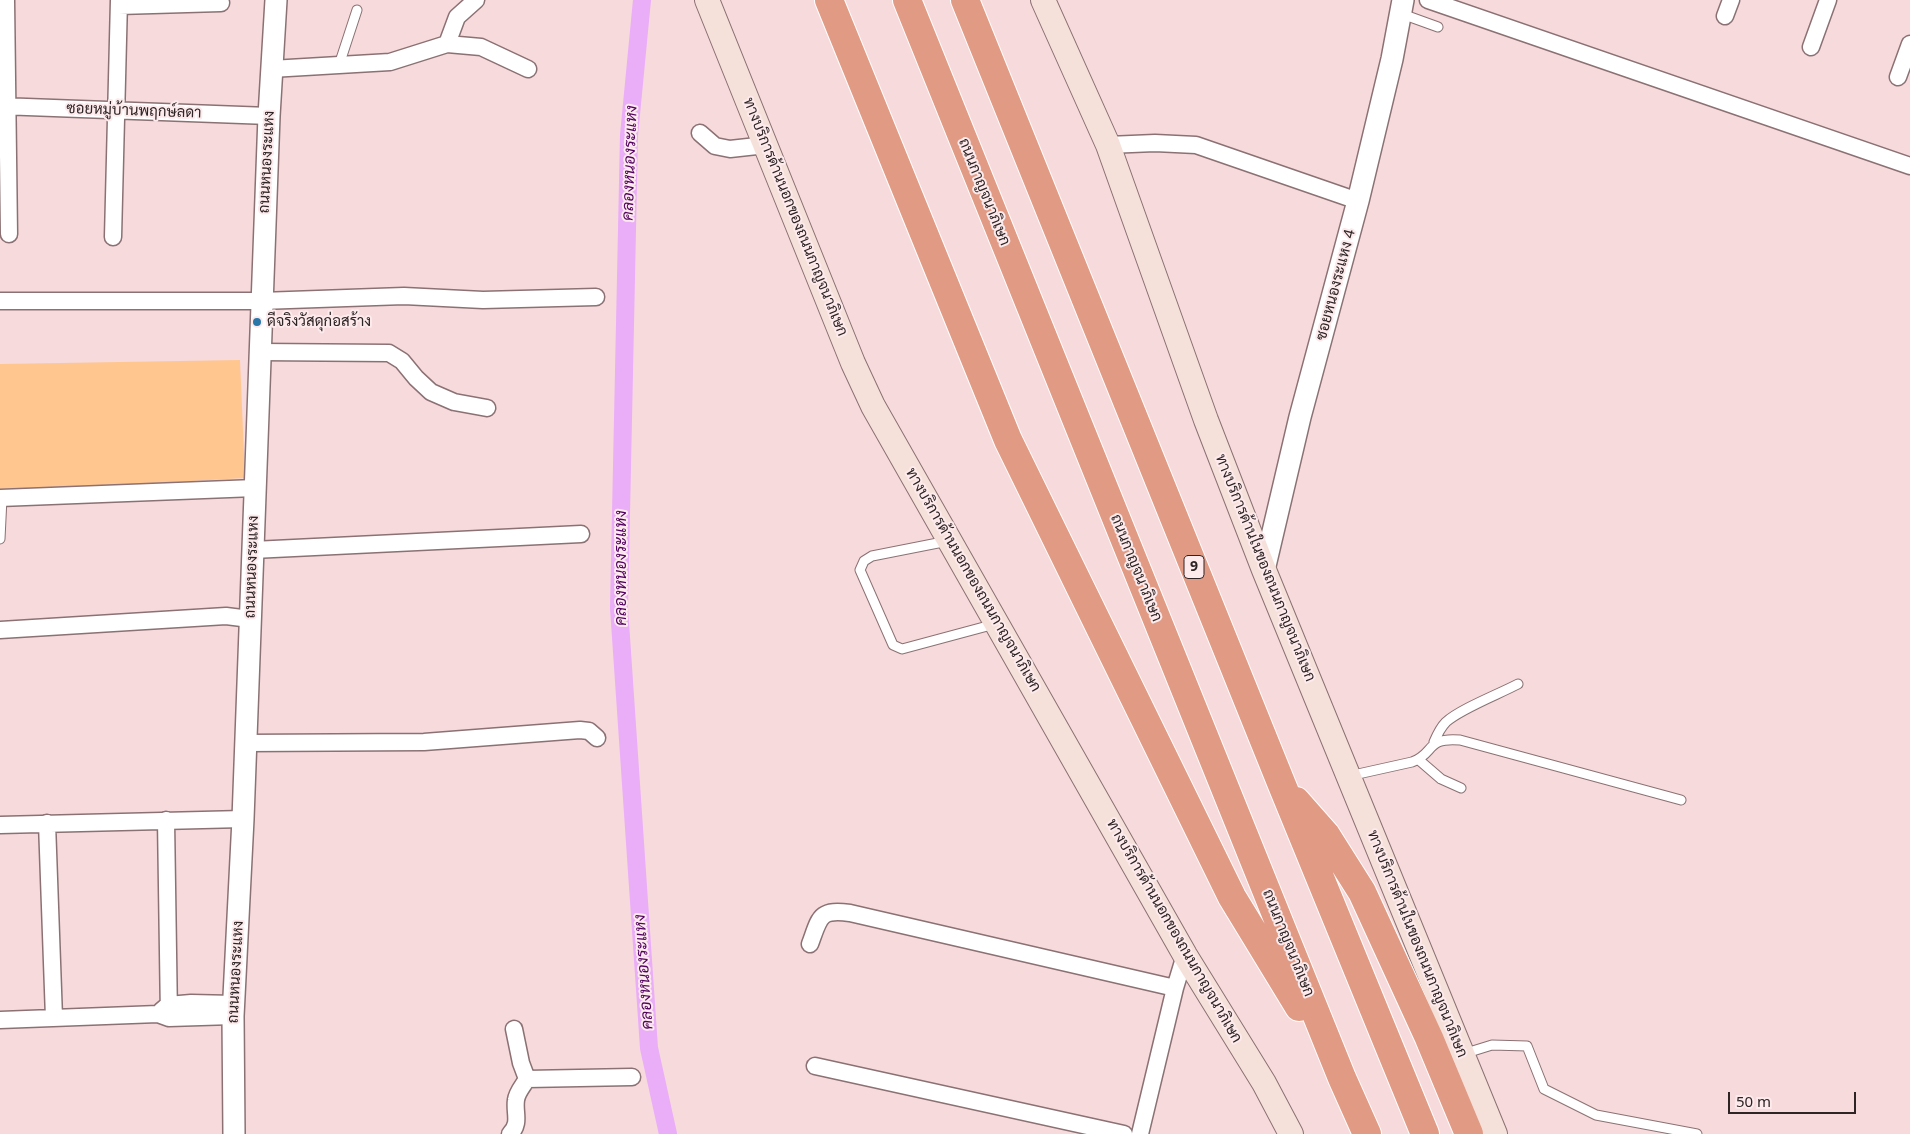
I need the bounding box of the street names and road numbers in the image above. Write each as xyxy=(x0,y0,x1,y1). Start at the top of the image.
street label: ทางบริการด้านนอกของถนนกาญจนาภิเษก xyxy=(739,95,851,339)
street label: ซอยหมู่บ้านพฤกษ์ลดา xyxy=(66,100,202,122)
street label: ถนนหนองระแหง xyxy=(255,110,279,214)
street label: ถนนกาญจนาภิเษก xyxy=(954,136,1014,248)
street label: ซอยหนองระแหง 4 xyxy=(1313,228,1359,342)
street label: ทางบริการด้านในของถนนกาญจนาภิเษก xyxy=(1211,452,1319,684)
street label: ทางบริการด้านนอกของถนนกาญจนาภิเษก xyxy=(901,465,1045,695)
street label: ถนนกาญจนาภิเษก xyxy=(1106,512,1166,624)
street label: ถนนหนองระแหง xyxy=(241,515,263,619)
road number: 9 xyxy=(1184,556,1204,578)
street label: ทางบริการด้านนอกของถนนกาญจนาภิเษก xyxy=(1102,816,1246,1046)
street label: ทางบริการด้านในของถนนกาญจนาภิเษก xyxy=(1363,828,1471,1060)
street label: ถนนกาญจนาภิเษก xyxy=(1258,887,1318,999)
street label: ถนนหนองระแหง xyxy=(224,920,248,1024)

